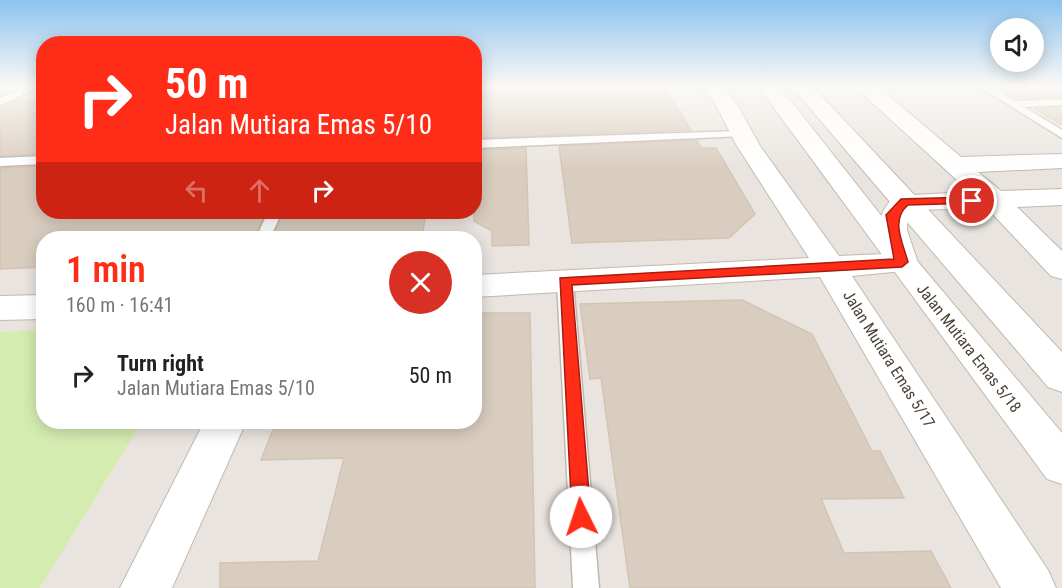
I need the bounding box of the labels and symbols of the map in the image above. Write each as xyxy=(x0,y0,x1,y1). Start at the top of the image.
pin xyxy=(946,175,997,226)
street label: Jalan Mutiara Emas 5/18 xyxy=(913,280,1025,416)
street label: Jalan Mutiara Emas 5/17 xyxy=(839,287,939,431)
position arrow xyxy=(549,485,613,549)

